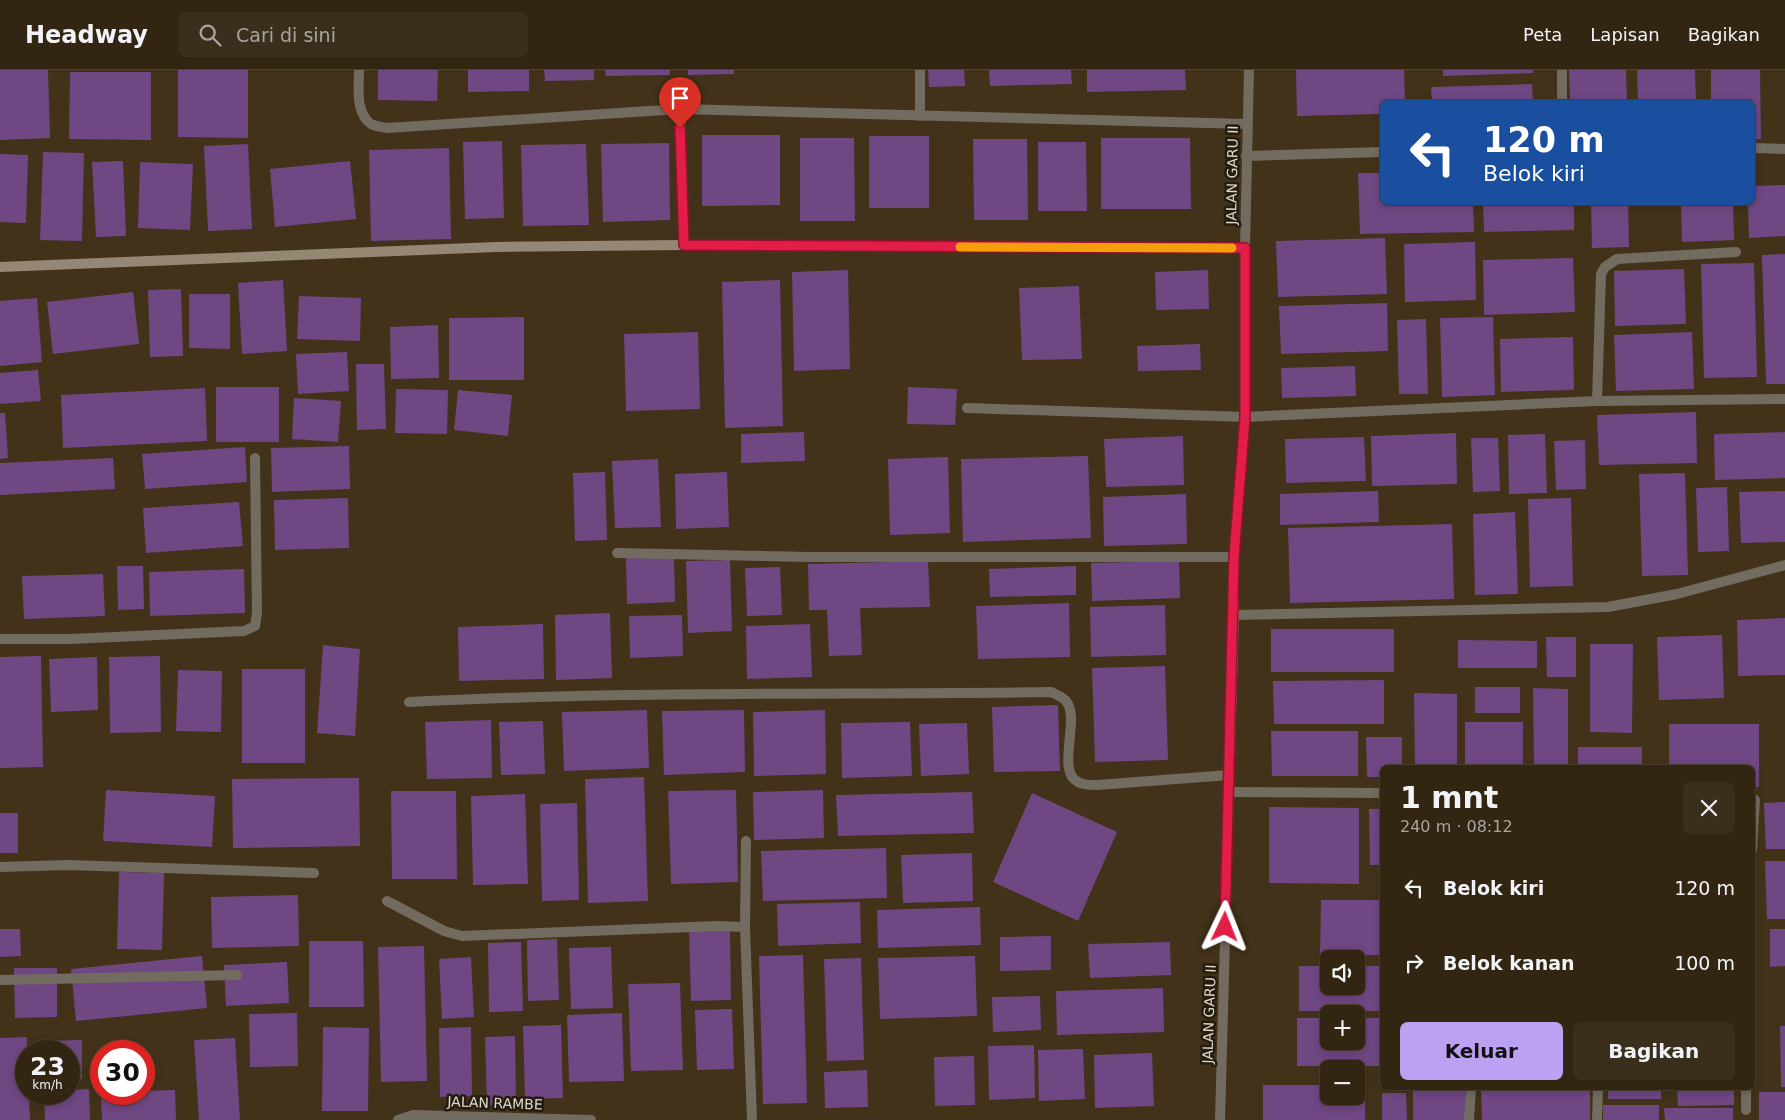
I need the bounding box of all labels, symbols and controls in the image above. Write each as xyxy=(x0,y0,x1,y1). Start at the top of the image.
search box xyxy=(178,12,528,57)
text: Headway xyxy=(25,21,148,49)
icon: search xyxy=(196,21,224,49)
text: Cari di sini xyxy=(236,24,336,46)
text: Peta xyxy=(1523,24,1562,45)
text: Lapisan xyxy=(1590,24,1660,45)
text: Bagikan xyxy=(1688,24,1760,45)
pin xyxy=(659,77,701,128)
icon: arrive xyxy=(666,84,694,112)
icon: left xyxy=(1400,120,1465,185)
text: 120 m xyxy=(1483,120,1605,160)
street label: JALAN GARU II xyxy=(1223,125,1241,226)
text: Belok kiri xyxy=(1483,161,1585,186)
text: 1 mnt xyxy=(1400,780,1498,815)
button: close xyxy=(1683,782,1735,834)
text: 240 m · 08:12 xyxy=(1400,817,1513,836)
icon: left xyxy=(1400,874,1428,902)
text: Belok kiri xyxy=(1443,877,1544,899)
text: 120 m xyxy=(1674,877,1735,899)
position arrow xyxy=(1198,900,1250,952)
icon: right xyxy=(1400,949,1428,977)
map controls xyxy=(1320,950,1365,1105)
button: sound xyxy=(1320,950,1365,995)
text: Belok kanan xyxy=(1443,952,1575,974)
text: 100 m xyxy=(1674,952,1735,974)
street label: JALAN GARU II xyxy=(1199,964,1219,1065)
button: + xyxy=(1320,1005,1365,1050)
button: Keluar xyxy=(1400,1022,1563,1080)
button: Bagikan xyxy=(1573,1022,1735,1080)
speed limit sign: 30 xyxy=(90,1040,155,1105)
text: 23 xyxy=(30,1052,65,1081)
button: − xyxy=(1320,1060,1365,1105)
text: km/h xyxy=(32,1078,63,1092)
street label: JALAN RAMBE xyxy=(446,1093,543,1113)

